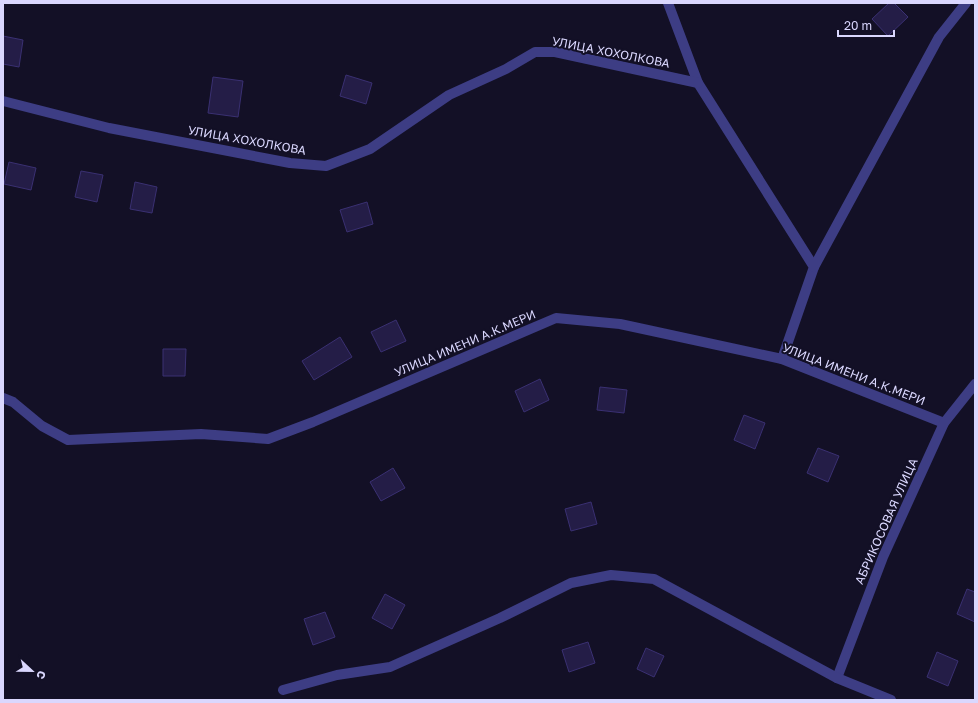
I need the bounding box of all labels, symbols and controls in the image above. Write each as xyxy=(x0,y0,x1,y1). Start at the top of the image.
scale bar xyxy=(838,12,894,38)
text: 20 m xyxy=(844,18,872,33)
street label: УЛИЦА ХОХОЛКОВА xyxy=(551,33,671,71)
street label: УЛИЦА ХОХОЛКОВА xyxy=(187,122,307,158)
street label: УЛИЦА ИМЕНИ А.К.МЕРИ xyxy=(392,306,538,380)
street label: УЛИЦА ИМЕНИ А.К.МЕРИ xyxy=(780,340,928,408)
street label: АБРИКОСОВАЯ УЛИЦА xyxy=(851,455,921,587)
north arrow xyxy=(12,651,52,691)
text: С xyxy=(34,669,49,681)

